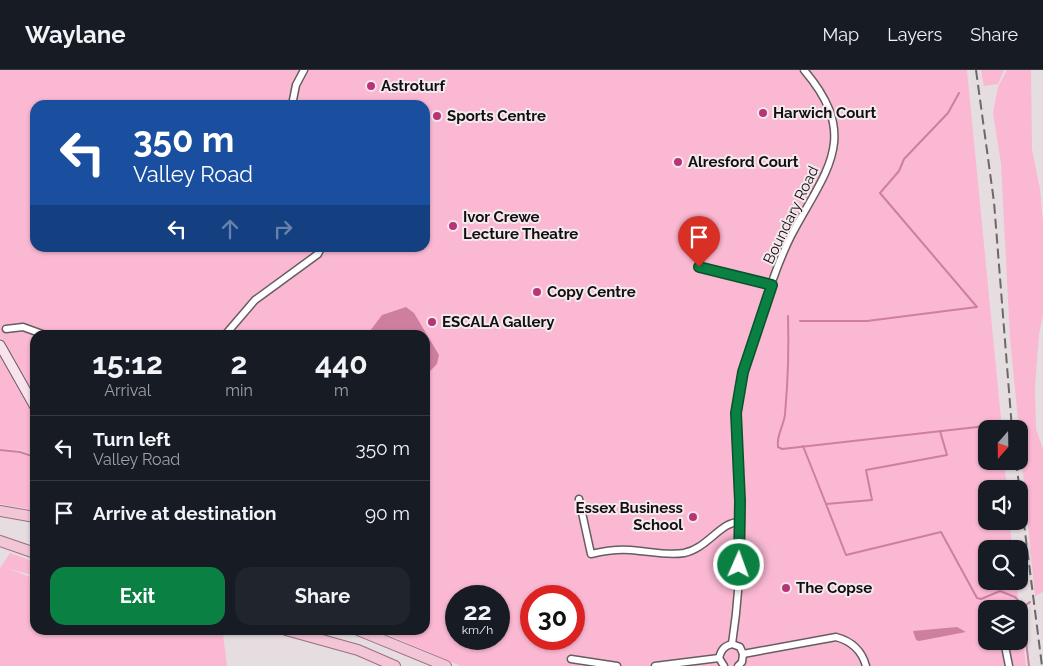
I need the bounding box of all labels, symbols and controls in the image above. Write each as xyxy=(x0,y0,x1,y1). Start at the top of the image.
text: Waylane xyxy=(25,20,126,49)
text: Map xyxy=(823,24,859,45)
text: Layers xyxy=(887,24,942,45)
text: Share xyxy=(970,24,1018,45)
place label: Astroturf xyxy=(381,77,446,95)
marker: Astroturf xyxy=(365,80,377,92)
place label: Harwich Court xyxy=(773,104,876,122)
place label: Sports Centre xyxy=(447,107,546,125)
marker: Harwich Court xyxy=(757,107,769,119)
marker: Sports Centre xyxy=(431,110,443,122)
text: 350 m xyxy=(133,119,234,160)
icon: left xyxy=(50,120,115,185)
place label: Alresford Court xyxy=(688,153,799,171)
marker: Alresford Court xyxy=(672,156,684,168)
text: Valley Road xyxy=(133,161,253,187)
street label: Boundary Road xyxy=(759,163,823,267)
place label: Ivor Crewe Lecture Theatre xyxy=(463,208,578,243)
icon: left xyxy=(163,215,191,243)
icon: ahead xyxy=(216,215,244,243)
icon: right xyxy=(269,215,297,243)
pin xyxy=(678,216,720,267)
marker: Ivor Crewe Lecture Theatre xyxy=(447,220,459,232)
icon: arrive xyxy=(685,223,713,251)
place label: Copy Centre xyxy=(547,283,636,301)
marker: Copy Centre xyxy=(531,286,543,298)
place label: ESCALA Gallery xyxy=(442,313,555,331)
marker: ESCALA Gallery xyxy=(426,316,438,328)
text: 15:12 xyxy=(92,346,163,381)
text: 2 xyxy=(230,346,247,381)
text: 440 xyxy=(315,346,368,381)
text: Arrival xyxy=(104,381,151,400)
text: min xyxy=(225,381,253,400)
text: m xyxy=(334,381,349,400)
north arrow xyxy=(978,420,1028,470)
map controls xyxy=(978,420,1028,650)
text: Turn left xyxy=(93,428,170,450)
icon: left xyxy=(50,434,78,462)
text: 350 m xyxy=(356,437,410,459)
text: Valley Road xyxy=(93,450,180,469)
button: sound xyxy=(978,480,1028,530)
icon: arrive xyxy=(50,499,78,527)
place label: Essex Business School xyxy=(575,499,683,534)
text: Arrive at destination xyxy=(93,502,277,524)
text: 90 m xyxy=(365,502,410,524)
marker: Essex Business School xyxy=(687,511,699,523)
position arrow xyxy=(712,538,764,590)
button: search xyxy=(978,540,1028,590)
button: Exit xyxy=(50,567,225,625)
button: Share xyxy=(235,567,410,625)
place label: The Copse xyxy=(796,579,872,597)
marker: The Copse xyxy=(780,582,792,594)
speed limit sign: 30 xyxy=(520,585,585,650)
text: 22 xyxy=(463,596,492,626)
button: layers xyxy=(978,600,1028,650)
text: km/h xyxy=(462,623,493,637)

